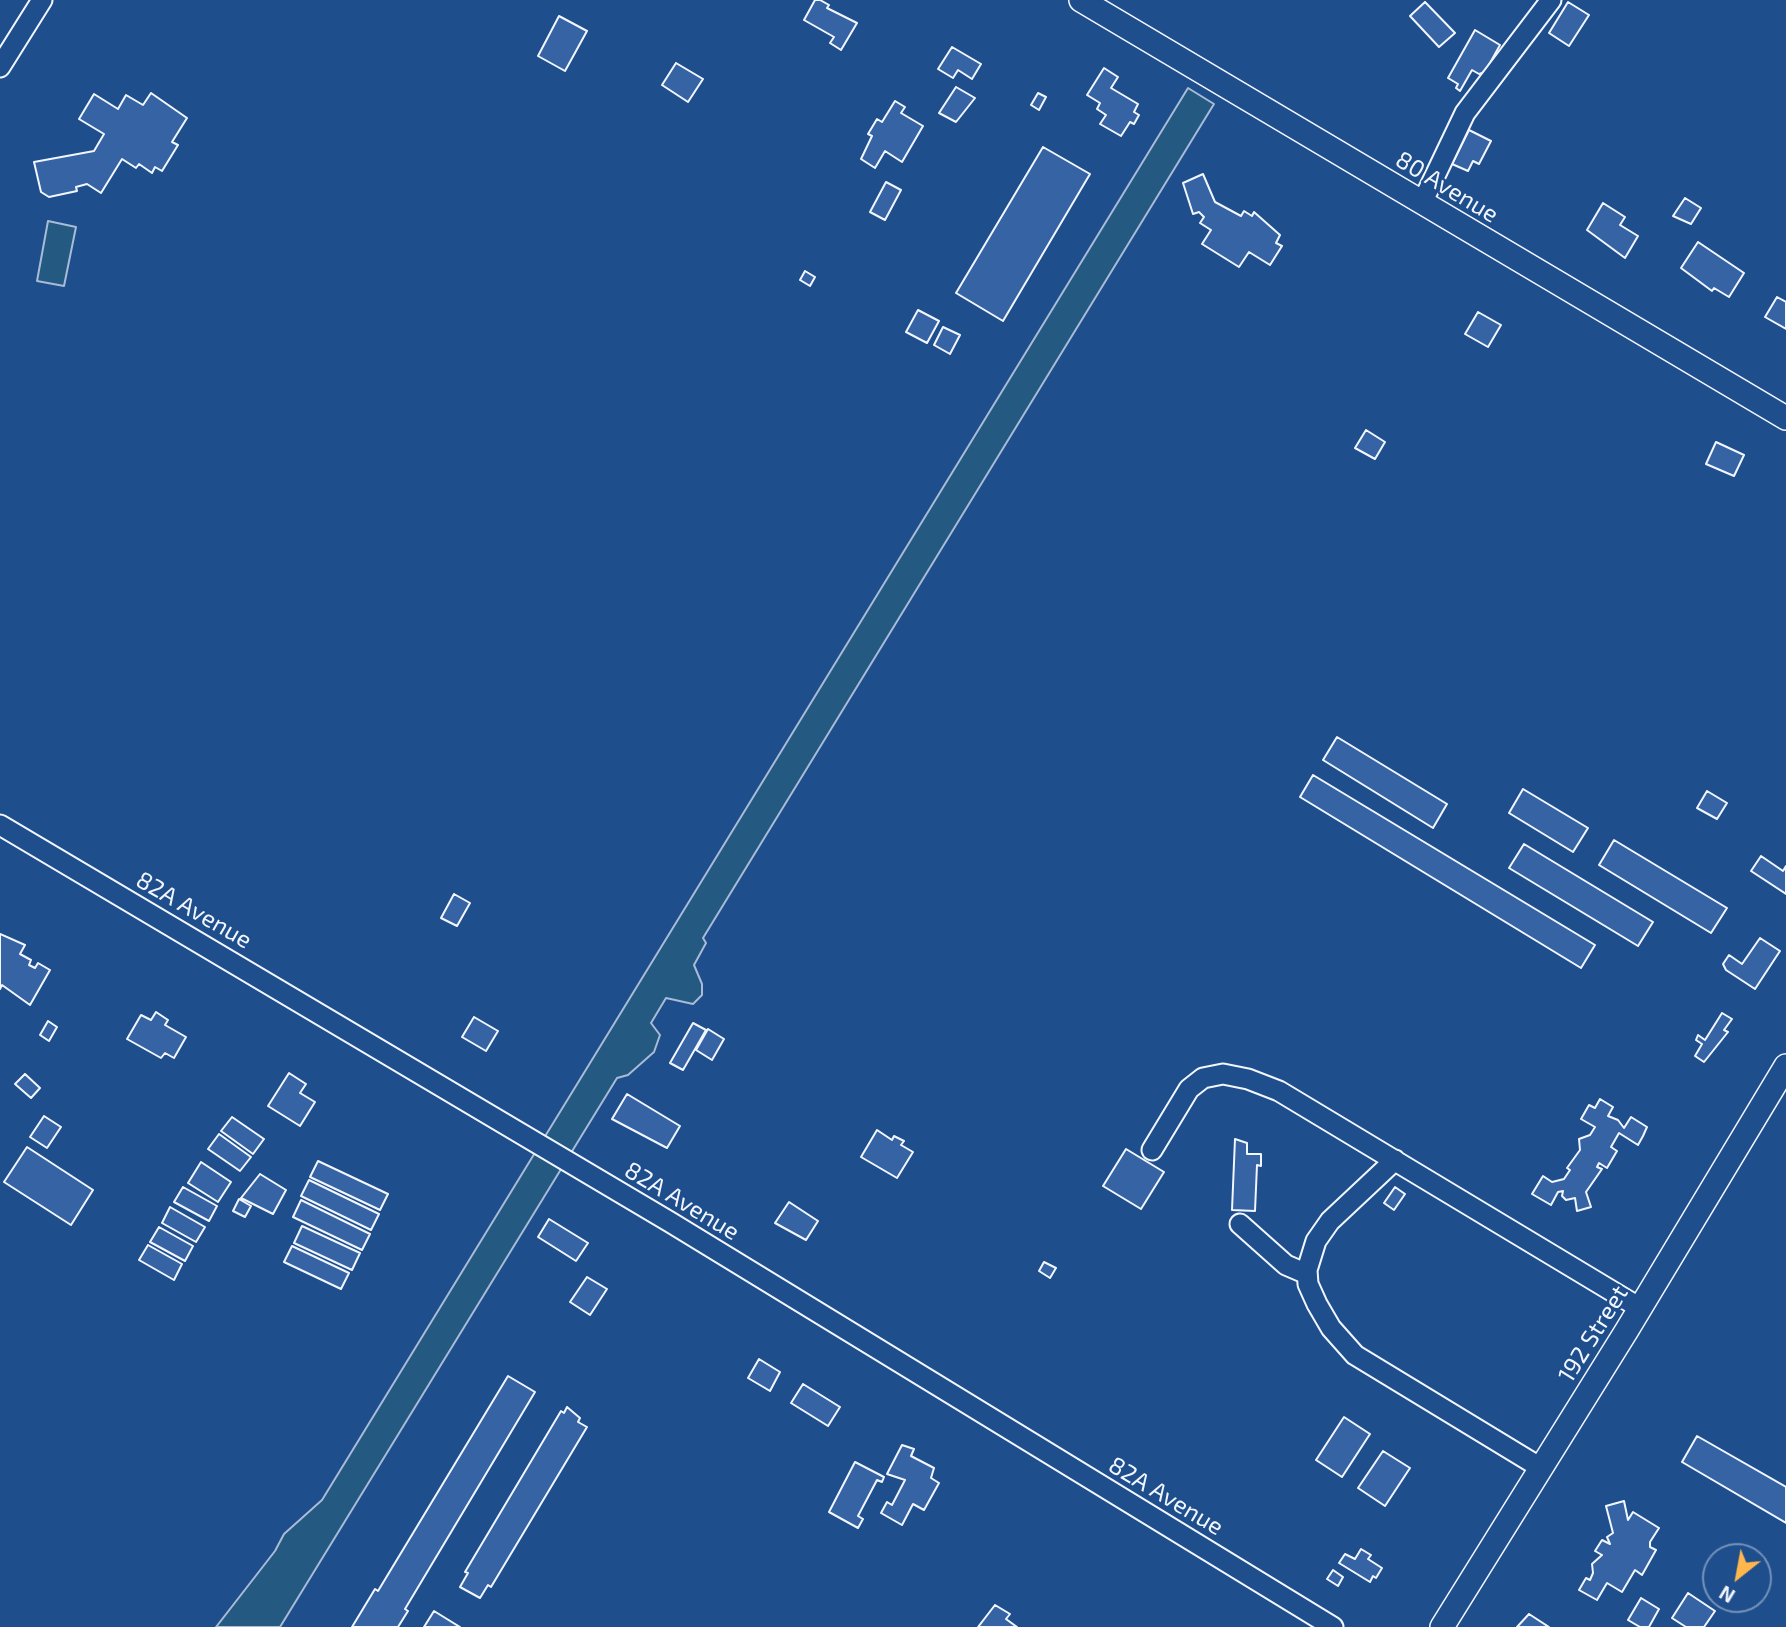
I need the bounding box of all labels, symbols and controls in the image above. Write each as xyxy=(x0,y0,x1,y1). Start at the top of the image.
street label: 80 Avenue xyxy=(1390,145,1504,229)
street label: 82A Avenue xyxy=(131,865,257,955)
street label: 82A Avenue xyxy=(619,1155,745,1247)
street label: 192 Street xyxy=(1552,1280,1634,1388)
street label: 82A Avenue xyxy=(1103,1450,1229,1542)
north arrow xyxy=(1702,1543,1772,1613)
text: N xyxy=(1715,1581,1739,1608)

